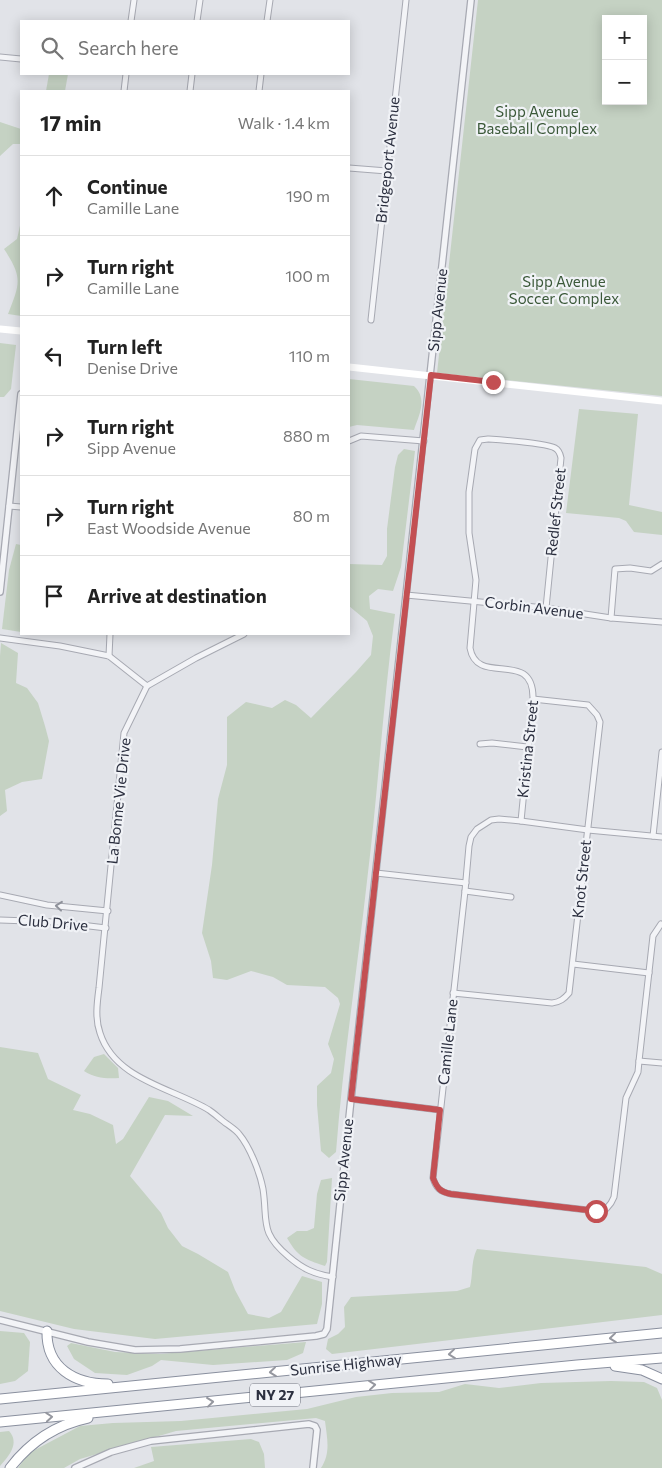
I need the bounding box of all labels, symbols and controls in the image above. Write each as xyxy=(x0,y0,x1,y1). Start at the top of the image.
map controls xyxy=(602,15,647,105)
button: + xyxy=(602,15,647,60)
search box xyxy=(20,20,350,75)
icon: search xyxy=(38,34,66,62)
text: Search here xyxy=(78,36,178,59)
button: − xyxy=(602,60,647,105)
street label: Bridgeport Avenue xyxy=(371,96,403,224)
park label: Sipp Avenue Baseball Complex xyxy=(477,102,597,137)
text: 17 min xyxy=(40,110,101,135)
text: Walk · 1.4 km xyxy=(238,113,330,132)
text: Continue xyxy=(87,175,167,198)
icon: ahead xyxy=(40,182,68,210)
text: 190 m xyxy=(286,186,330,205)
text: Camille Lane xyxy=(87,198,179,217)
text: Turn right xyxy=(87,255,174,278)
icon: right xyxy=(40,262,68,290)
text: 100 m xyxy=(285,266,330,285)
street label: Sipp Avenue xyxy=(424,267,450,352)
park label: Sipp Avenue Soccer Complex xyxy=(509,272,619,307)
text: Camille Lane xyxy=(87,278,179,297)
text: Turn left xyxy=(87,335,162,358)
icon: left xyxy=(40,342,68,370)
text: 110 m xyxy=(289,346,330,365)
text: Denise Drive xyxy=(87,358,178,377)
route end xyxy=(482,371,505,394)
text: Turn right xyxy=(87,415,174,438)
icon: right xyxy=(40,422,68,450)
text: 880 m xyxy=(283,426,330,445)
text: Sipp Avenue xyxy=(87,438,176,457)
street label: Redlef Street xyxy=(541,467,569,557)
text: Turn right xyxy=(87,495,174,518)
icon: right xyxy=(40,502,68,530)
text: 80 m xyxy=(293,506,330,525)
text: East Woodside Avenue xyxy=(87,518,251,537)
icon: arrive xyxy=(40,582,68,610)
text: Arrive at destination xyxy=(87,584,267,607)
street label: Corbin Avenue xyxy=(484,592,585,622)
street label: Kristina Street xyxy=(513,699,541,799)
street label: La Bonne Vie Drive xyxy=(102,737,134,865)
street label: Knot Street xyxy=(568,839,594,919)
one-way arrow xyxy=(55,901,63,912)
street label: Club Drive xyxy=(17,910,89,934)
street label: Camille Lane xyxy=(434,998,460,1086)
street label: Sipp Avenue xyxy=(330,1117,356,1202)
route start xyxy=(585,1200,608,1223)
one-way arrow xyxy=(609,1332,617,1343)
one-way arrow xyxy=(448,1348,456,1359)
street label: Sunrise Highway xyxy=(289,1349,403,1379)
one-way arrow xyxy=(268,1366,276,1377)
one-way arrow xyxy=(368,1380,376,1391)
road number: NY 27 xyxy=(250,1384,300,1406)
one-way arrow xyxy=(207,1396,215,1407)
one-way arrow xyxy=(45,1412,53,1423)

